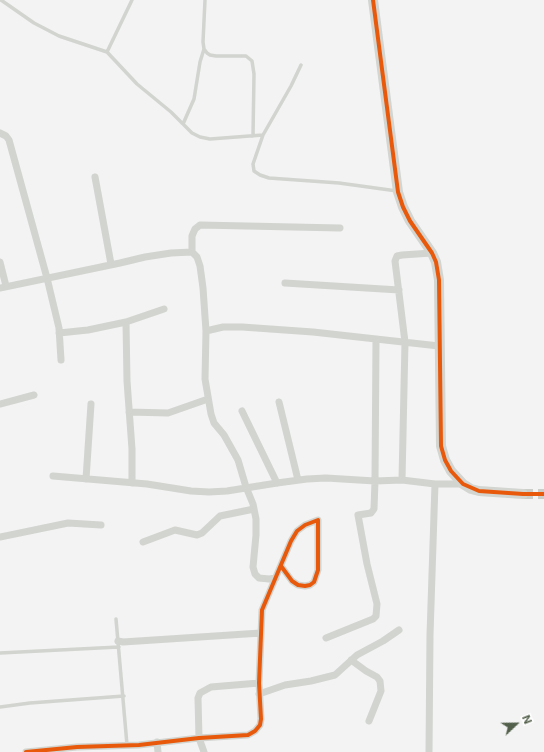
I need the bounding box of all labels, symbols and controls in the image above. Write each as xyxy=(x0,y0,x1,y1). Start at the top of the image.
north arrow xyxy=(496,704,536,744)
text: N xyxy=(519,713,535,726)

